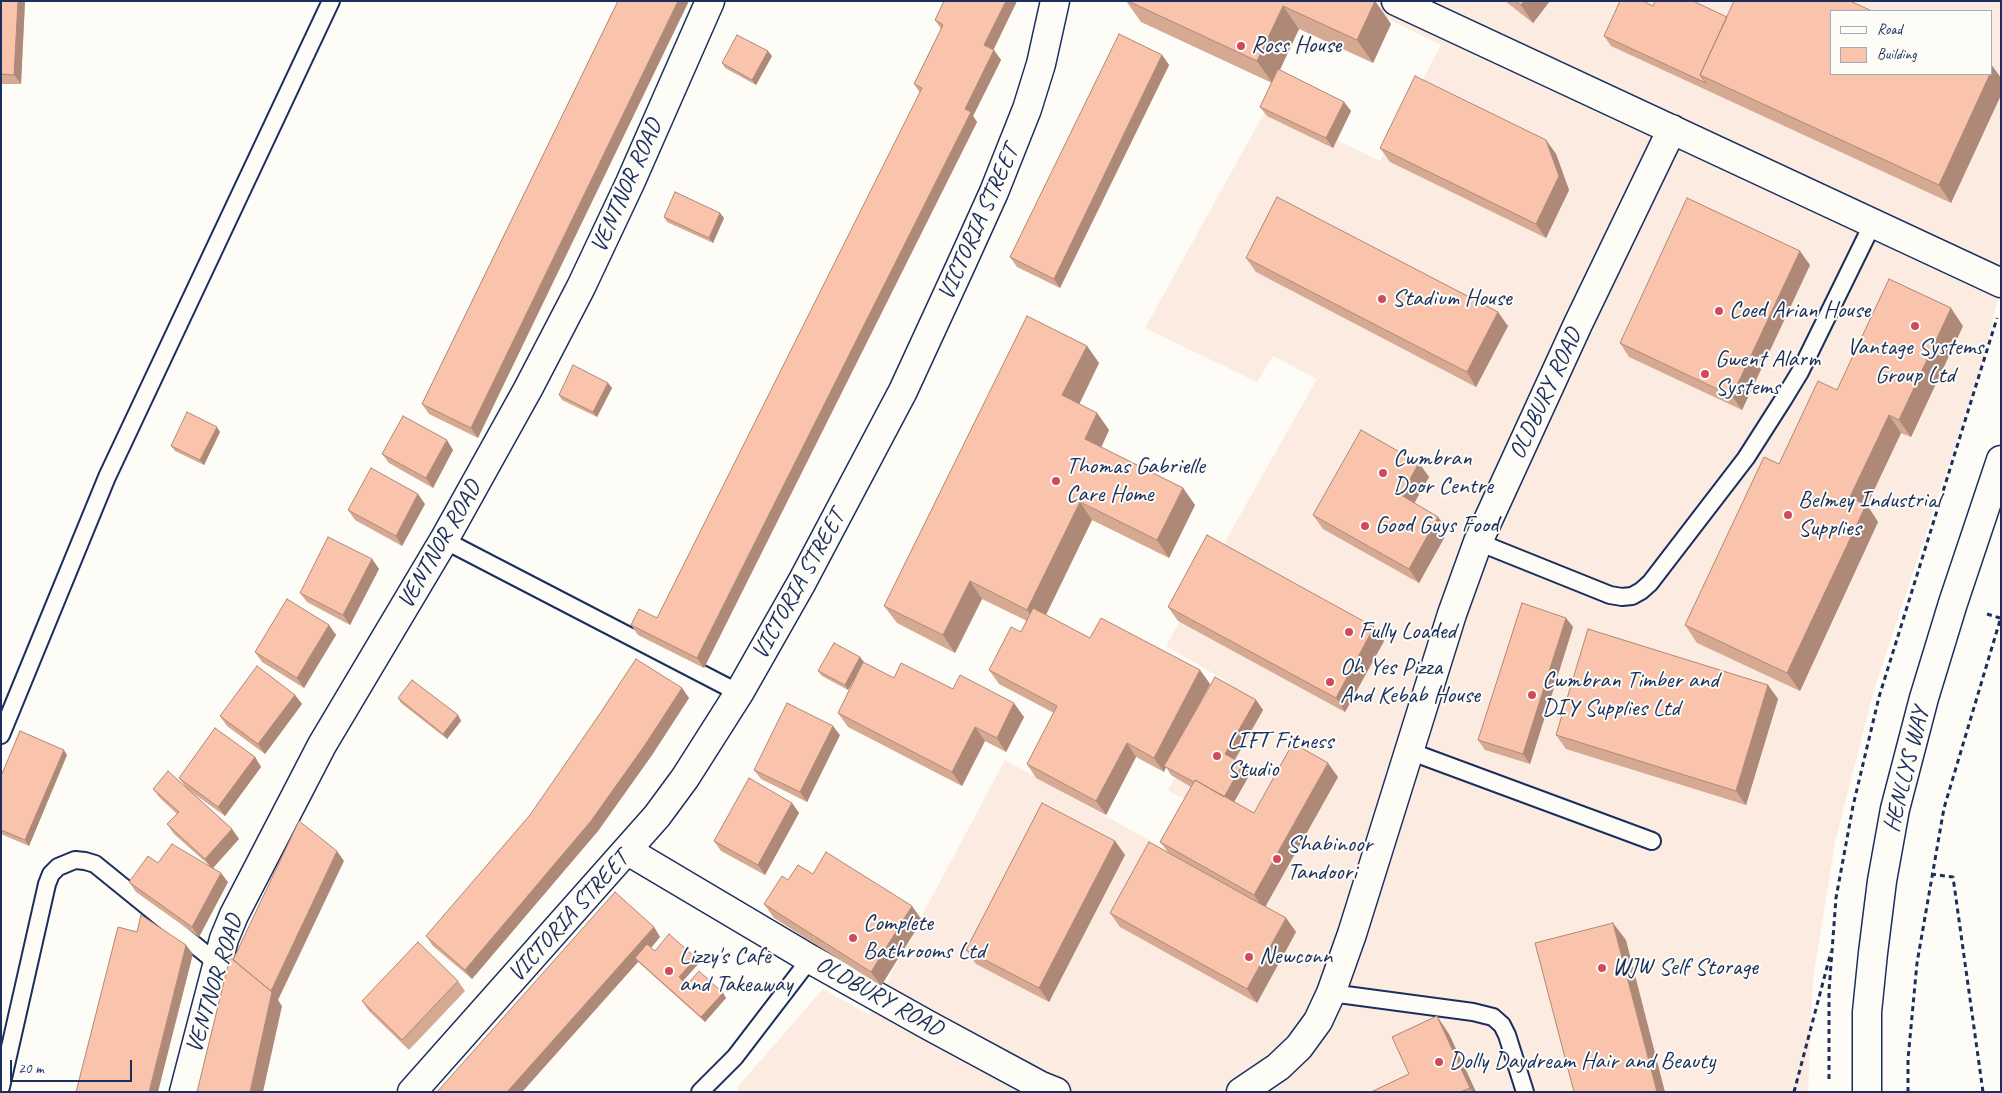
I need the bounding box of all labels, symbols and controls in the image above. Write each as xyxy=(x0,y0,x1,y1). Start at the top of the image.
legend xyxy=(1830,10,1992,75)
text: Road xyxy=(1877,20,1902,39)
place label: Ross House xyxy=(1251,32,1341,60)
marker: Ross House xyxy=(1235,40,1247,52)
text: Building xyxy=(1877,45,1916,64)
street label: VENTNOR ROAD xyxy=(585,115,669,257)
street label: VICTORIA STREET xyxy=(932,141,1026,305)
place label: Stadium House xyxy=(1392,285,1511,313)
marker: Stadium House xyxy=(1376,293,1388,305)
place label: Coed Arian House xyxy=(1729,297,1870,325)
marker: Coed Arian House xyxy=(1713,305,1725,317)
marker: Vantage Systems Group Ltd xyxy=(1909,320,1921,332)
street label: OLDBURY ROAD xyxy=(1503,324,1589,464)
place label: Vantage Systems Group Ltd xyxy=(1847,334,1983,390)
place label: Gwent Alarm Systems xyxy=(1715,346,1820,402)
marker: Gwent Alarm Systems xyxy=(1699,368,1711,380)
place label: Cwmbran Door Centre xyxy=(1393,445,1493,501)
place label: Thomas Gabrielle Care Home xyxy=(1066,453,1205,509)
marker: Cwmbran Door Centre xyxy=(1377,467,1389,479)
marker: Thomas Gabrielle Care Home xyxy=(1050,475,1062,487)
street label: VENTNOR ROAD xyxy=(392,476,488,614)
place label: Belmey Industrial Supplies xyxy=(1798,487,1941,543)
street label: VICTORIA STREET xyxy=(746,505,852,665)
marker: Belmey Industrial Supplies xyxy=(1782,509,1794,521)
place label: Good Guys Food xyxy=(1375,512,1498,540)
marker: Good Guys Food xyxy=(1359,520,1371,532)
place label: Fully Loaded xyxy=(1359,618,1456,646)
marker: Fully Loaded xyxy=(1343,626,1355,638)
place label: Oh Yes Pizza And Kebab House xyxy=(1340,654,1480,710)
place label: Cwmbran Timber and DIY Supplies Ltd xyxy=(1542,667,1719,723)
marker: Oh Yes Pizza And Kebab House xyxy=(1324,676,1336,688)
marker: Cwmbran Timber and DIY Supplies Ltd xyxy=(1526,689,1538,701)
street label: HENLLYS WAY xyxy=(1878,705,1936,835)
place label: LIFT Fitness Studio xyxy=(1227,728,1333,784)
marker: LIFT Fitness Studio xyxy=(1211,750,1223,762)
place label: Shabinoor Tandoori xyxy=(1287,831,1372,887)
street label: VICTORIA STREET xyxy=(503,846,635,988)
marker: Shabinoor Tandoori xyxy=(1271,853,1283,865)
place label: Complete Bathrooms Ltd xyxy=(863,910,985,966)
street label: VENTNOR ROAD xyxy=(180,911,250,1057)
marker: Complete Bathrooms Ltd xyxy=(847,932,859,944)
place label: Lizzy's Cafe and Takeaway xyxy=(679,943,792,999)
place label: Newconn xyxy=(1259,943,1332,971)
street label: OLDBURY ROAD xyxy=(810,950,948,1044)
marker: Newconn xyxy=(1243,951,1255,963)
place label: WJW Self Storage xyxy=(1612,954,1758,982)
marker: WJW Self Storage xyxy=(1596,962,1608,974)
marker: Lizzy's Cafe and Takeaway xyxy=(663,965,675,977)
place label: Dolly Daydream Hair and Beauty xyxy=(1449,1048,1715,1076)
scale bar xyxy=(12,1050,135,1082)
marker: Dolly Daydream Hair and Beauty xyxy=(1433,1056,1445,1068)
text: 20 m xyxy=(18,1059,44,1078)

